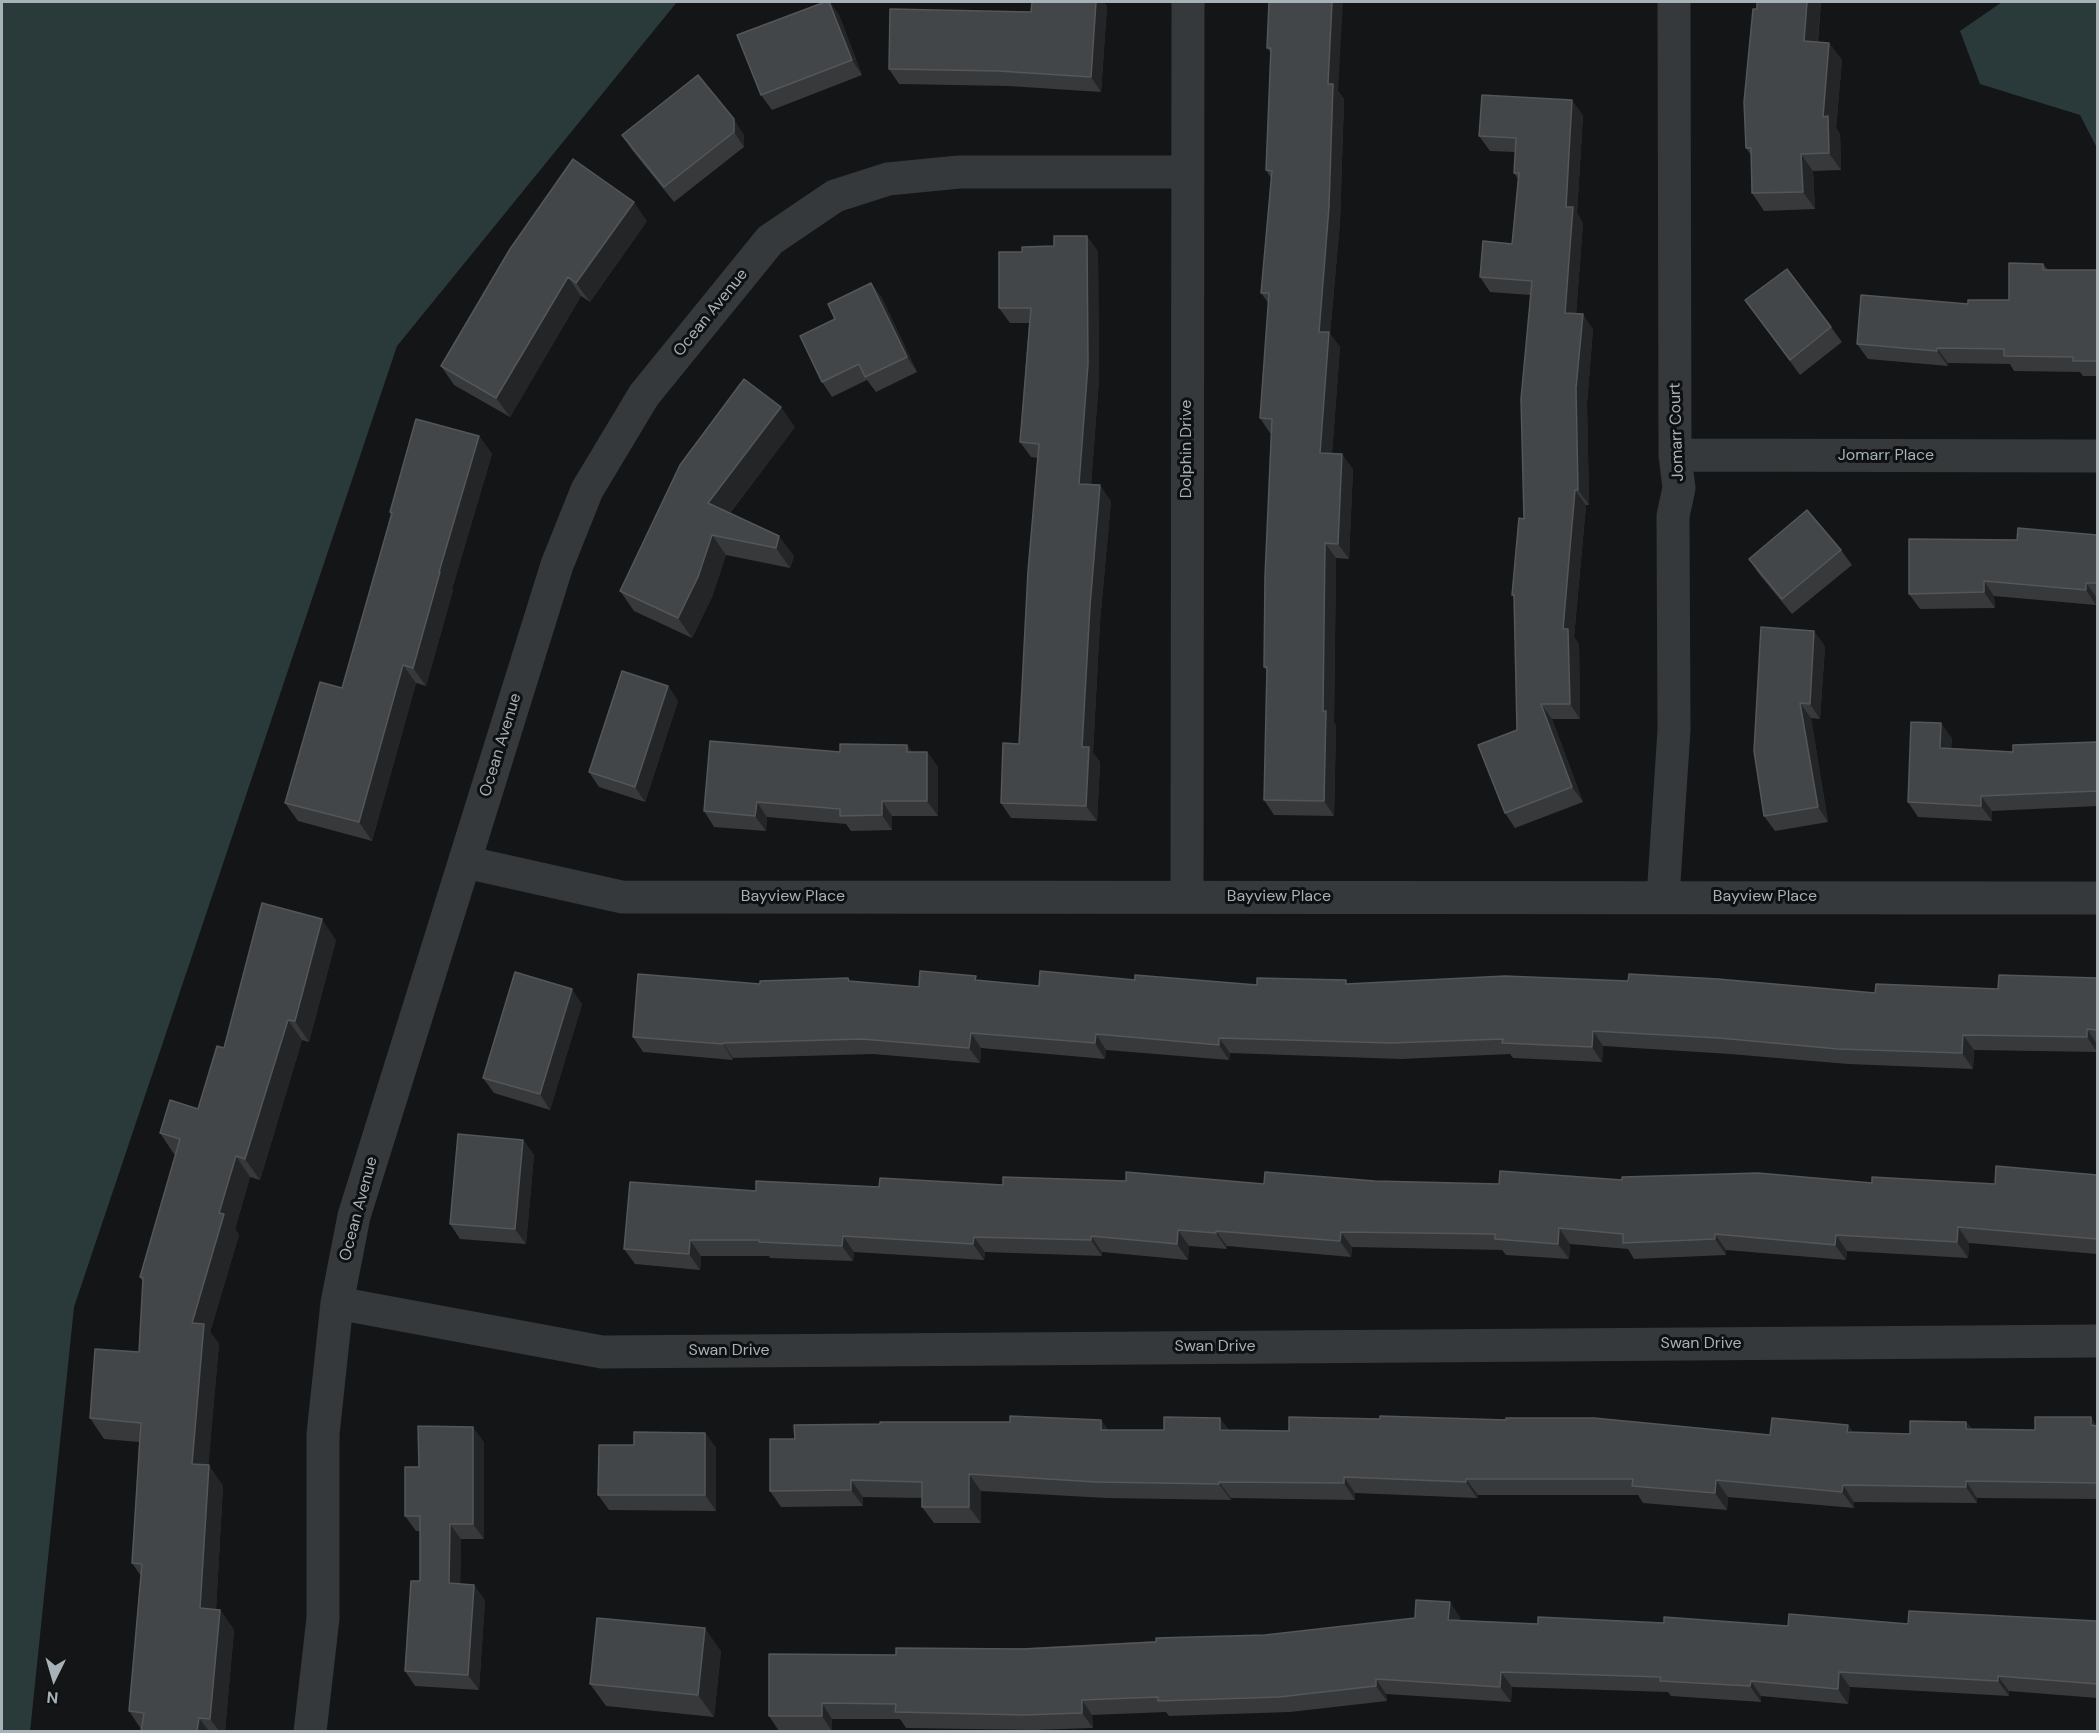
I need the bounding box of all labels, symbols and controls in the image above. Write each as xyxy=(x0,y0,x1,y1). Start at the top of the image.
street label: Ocean Avenue xyxy=(670,265,752,361)
street label: Jomarr Court xyxy=(1666,382,1688,482)
street label: Dolphin Drive xyxy=(1177,400,1197,498)
street label: Jomarr Place xyxy=(1838,446,1934,466)
street label: Ocean Avenue xyxy=(476,691,526,799)
street label: Bayview Place xyxy=(741,887,845,907)
street label: Bayview Place xyxy=(1227,887,1331,907)
street label: Bayview Place xyxy=(1713,887,1817,907)
street label: Ocean Avenue xyxy=(336,1155,382,1263)
street label: Swan Drive xyxy=(1660,1334,1742,1354)
street label: Swan Drive xyxy=(1174,1337,1256,1357)
street label: Swan Drive xyxy=(688,1341,770,1361)
north arrow xyxy=(24,1649,84,1709)
text: N xyxy=(46,1686,59,1708)

